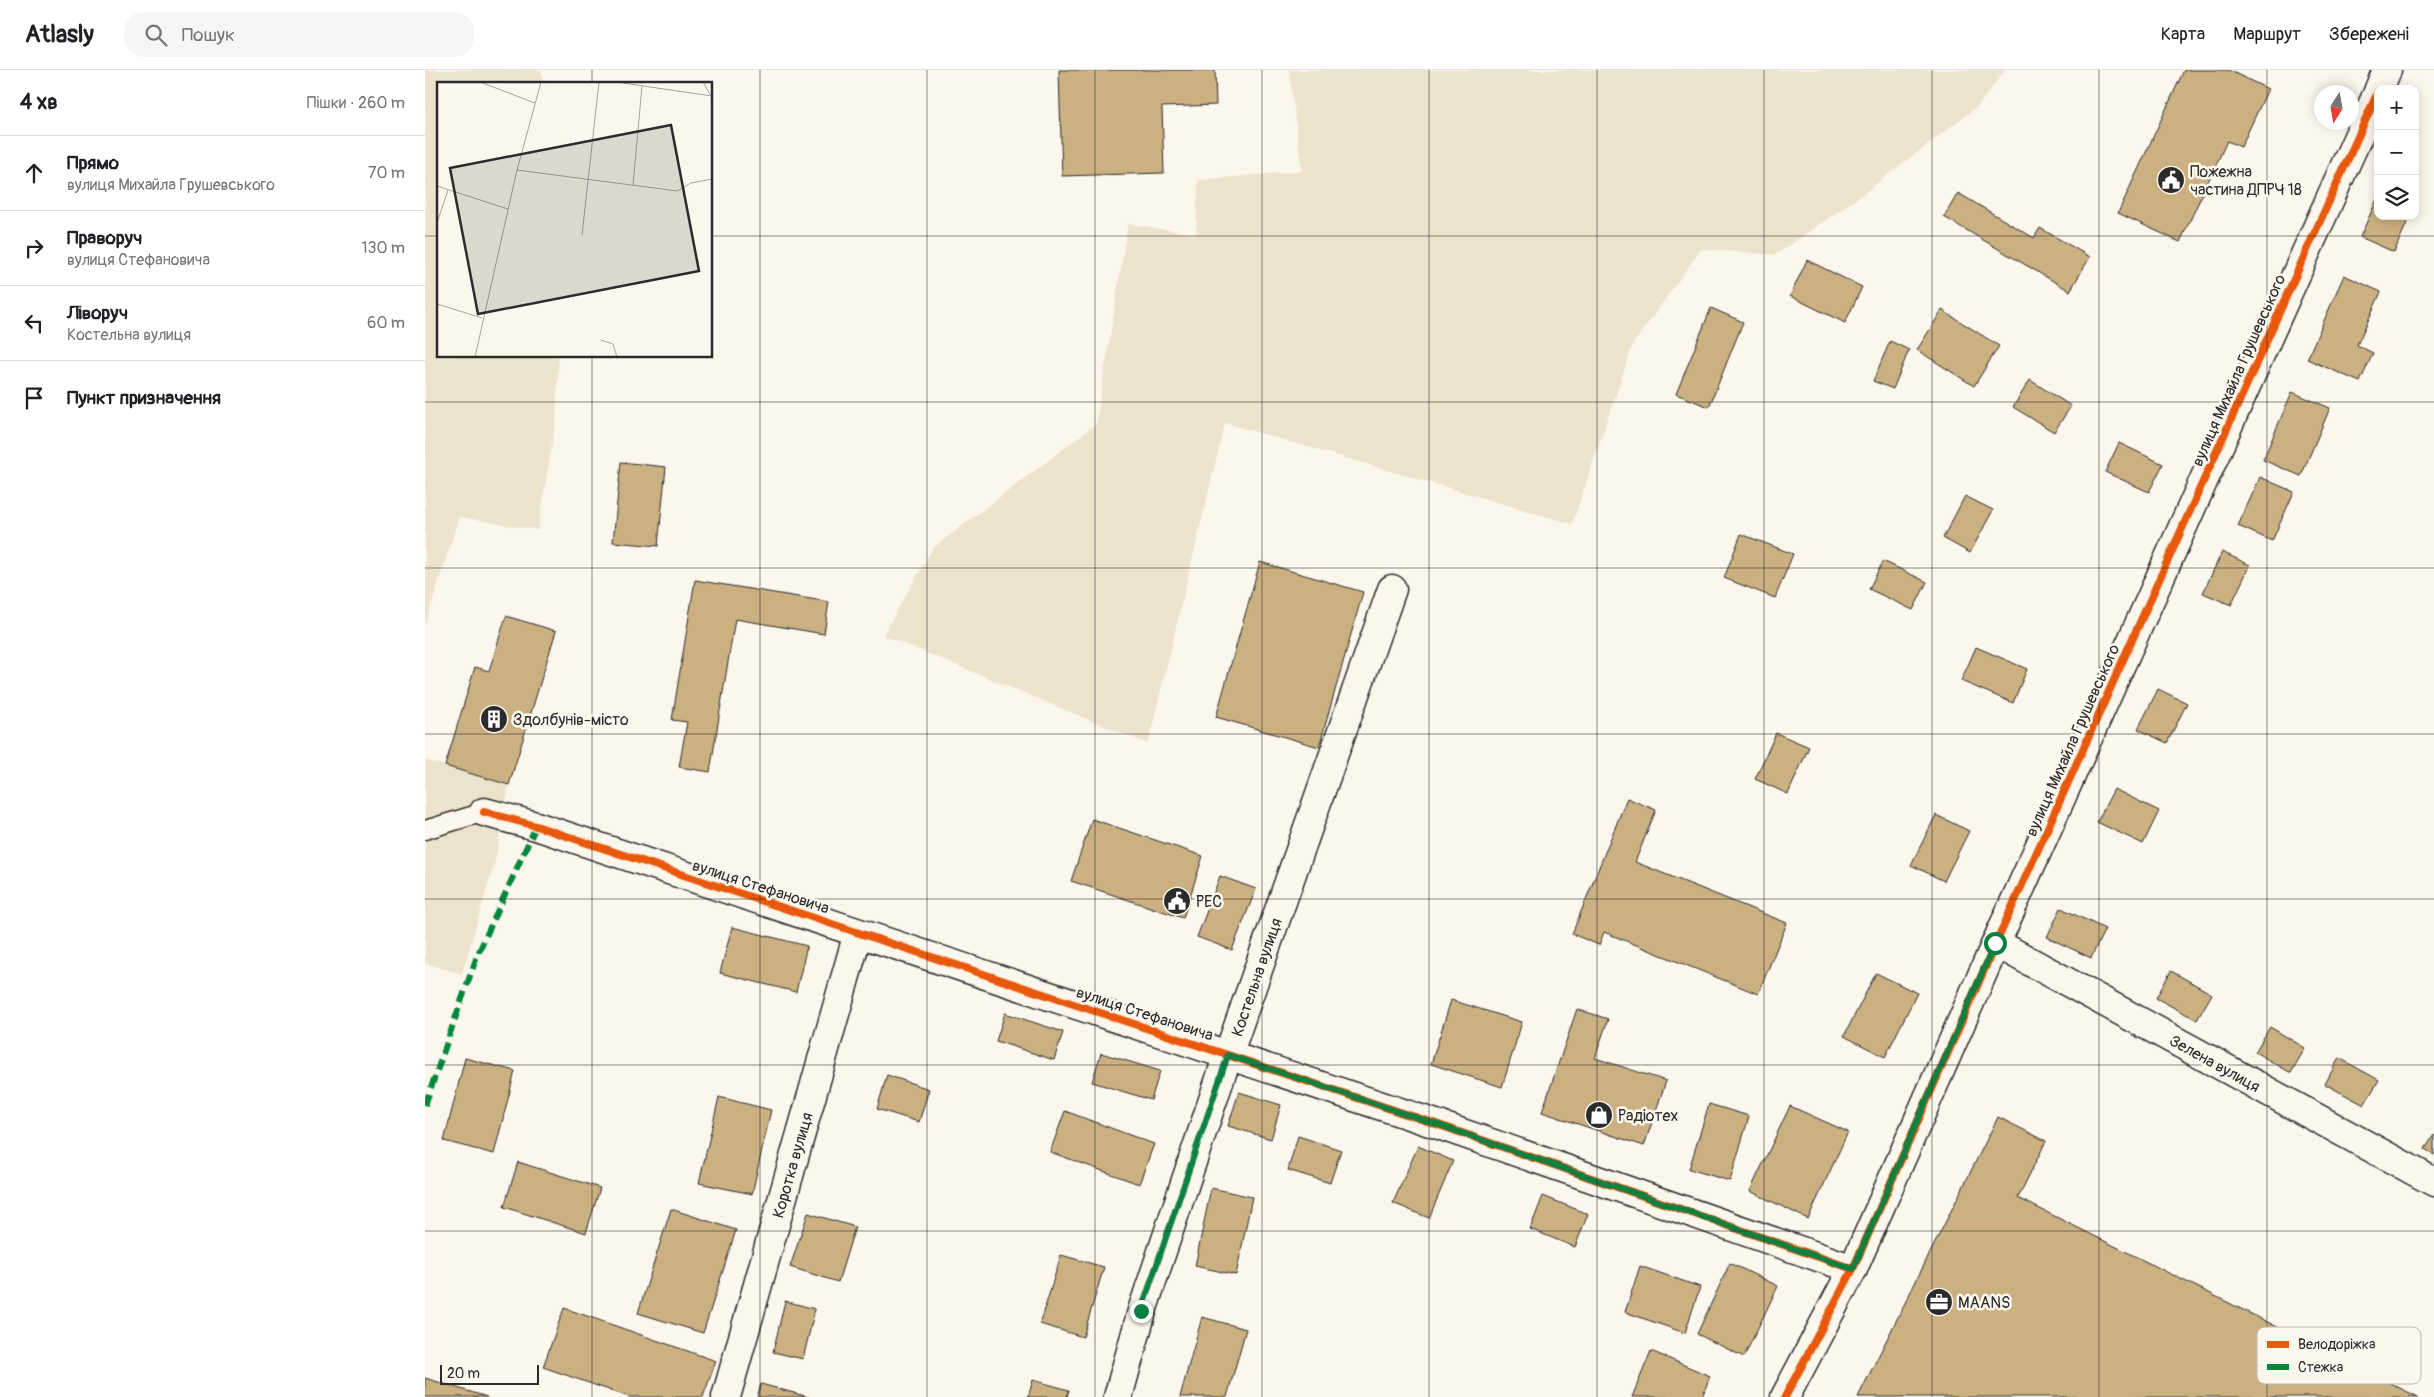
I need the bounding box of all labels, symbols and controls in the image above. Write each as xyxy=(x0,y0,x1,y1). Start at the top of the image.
search box xyxy=(124,12,474,57)
text: Atlasly xyxy=(25,20,94,49)
icon: search xyxy=(142,21,170,49)
text: Пошук xyxy=(182,23,235,47)
text: Карта xyxy=(2161,23,2205,46)
text: Маршрут xyxy=(2233,23,2301,46)
text: Збережені xyxy=(2329,23,2409,46)
inset map xyxy=(437,82,713,358)
north arrow xyxy=(2314,85,2359,130)
map controls xyxy=(2374,85,2419,220)
button: + xyxy=(2374,85,2419,130)
text: 4 хв xyxy=(20,89,58,116)
text: Пішки · 260 m xyxy=(307,93,405,113)
button: − xyxy=(2374,130,2419,175)
text: Прямо xyxy=(67,151,119,175)
icon: ahead xyxy=(20,159,48,187)
place label: Пожежна частина ДПРЧ 18 xyxy=(2190,162,2302,200)
text: 70 m xyxy=(368,163,405,183)
public building icon: Пожежна частина ДПРЧ 18 xyxy=(2156,165,2186,195)
text: вулиця Михайла Грушевського xyxy=(67,175,275,195)
button: layers xyxy=(2374,175,2419,220)
text: Праворуч xyxy=(67,226,142,250)
icon: right xyxy=(20,234,48,262)
text: 130 m xyxy=(361,238,405,258)
text: вулиця Стефановича xyxy=(67,250,210,270)
street label: вулиця Михайла Грушевського xyxy=(2188,271,2290,469)
text: Ліворуч xyxy=(67,301,128,325)
icon: left xyxy=(20,309,48,337)
text: 60 m xyxy=(367,313,405,333)
text: Костельна вулиця xyxy=(67,325,191,345)
icon: arrive xyxy=(20,384,48,412)
text: Пункт призначення xyxy=(67,386,221,410)
street label: вулиця Михайла Грушевського xyxy=(2022,641,2124,839)
building icon: Здолбунів-місто xyxy=(479,704,509,734)
place label: Здолбунів-місто xyxy=(513,710,629,730)
street label: вулиця Стефановича xyxy=(690,855,832,919)
public building icon: РЕС xyxy=(1162,886,1192,916)
place label: РЕС xyxy=(1196,892,1222,912)
street label: Костельна вулиця xyxy=(1227,915,1287,1039)
route start xyxy=(1984,932,2007,955)
street label: вулиця Стефановича xyxy=(1074,982,1216,1046)
street label: Зелена вулиця xyxy=(2166,1031,2263,1097)
shop icon: Радiотех xyxy=(1584,1100,1614,1130)
place label: Радiотех xyxy=(1618,1106,1678,1126)
street label: Коротка вулиця xyxy=(768,1110,818,1220)
office icon: MAANS xyxy=(1924,1287,1954,1317)
place label: MAANS xyxy=(1958,1293,2010,1313)
route end xyxy=(1130,1300,1153,1323)
legend xyxy=(2257,1327,2421,1384)
text: Велодоріжка xyxy=(2298,1336,2375,1353)
text: Стежка xyxy=(2298,1359,2343,1376)
scale bar xyxy=(440,1362,539,1385)
text: 20 m xyxy=(447,1365,480,1382)

